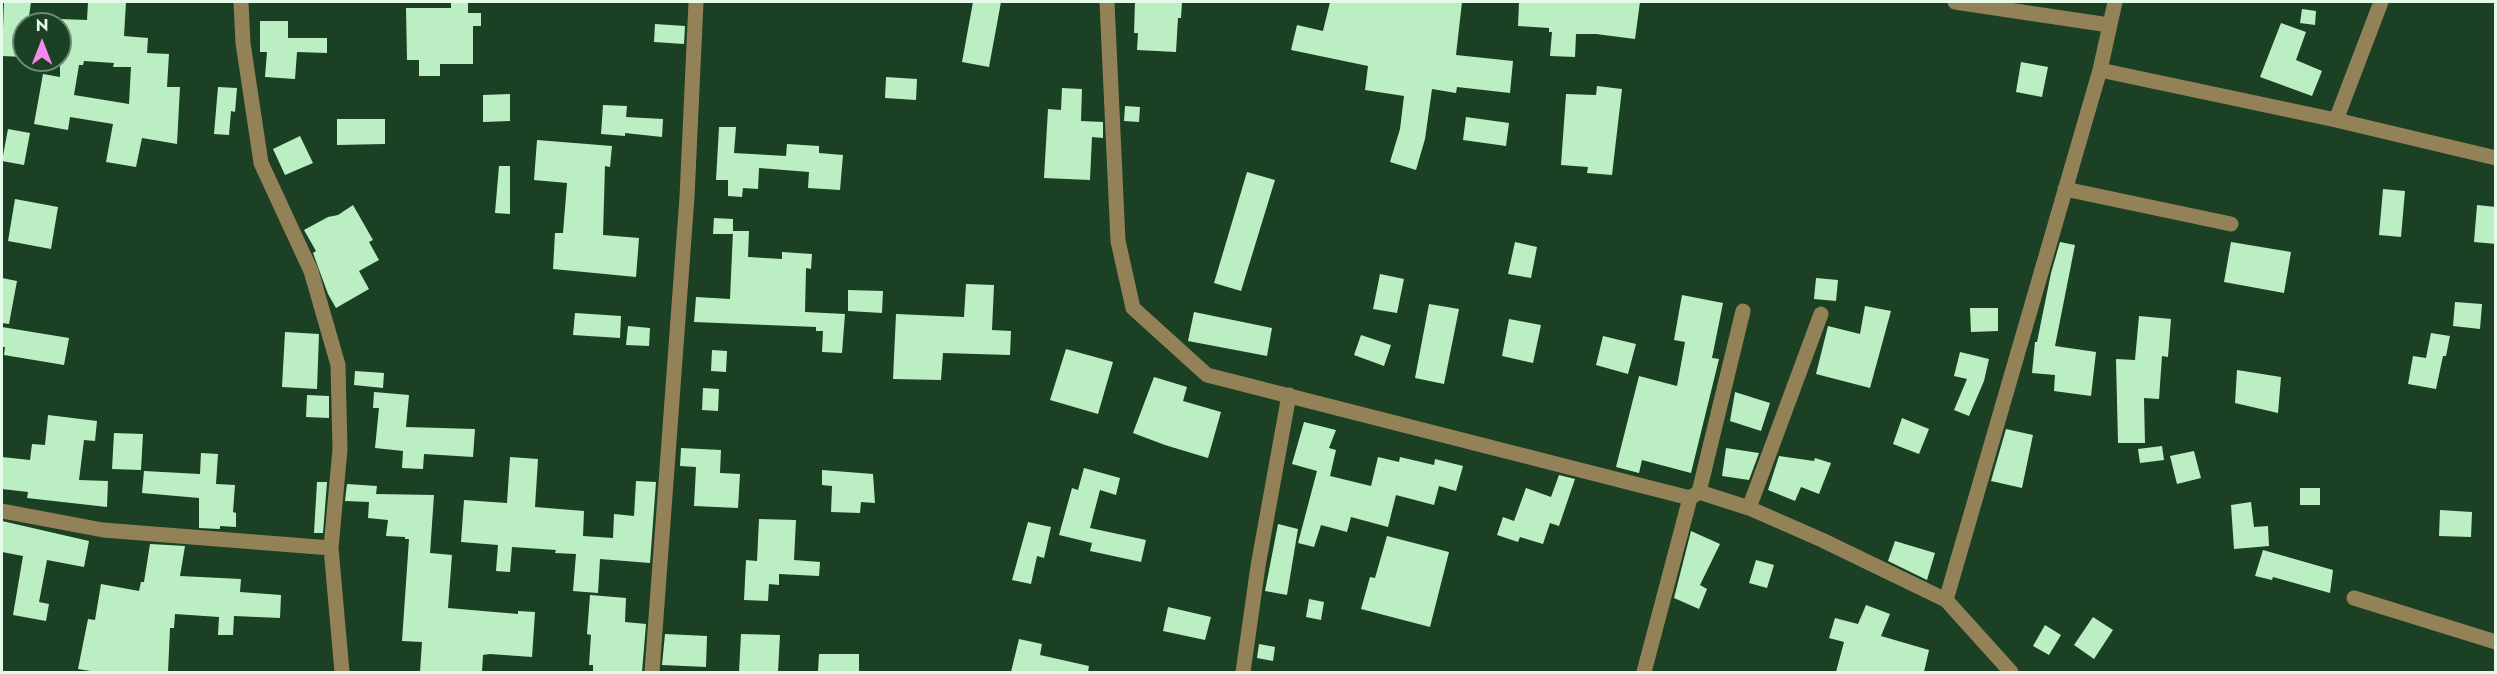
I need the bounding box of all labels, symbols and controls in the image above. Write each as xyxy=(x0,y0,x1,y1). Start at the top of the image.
north arrow xyxy=(12,12,72,72)
text: N xyxy=(36,14,48,37)

